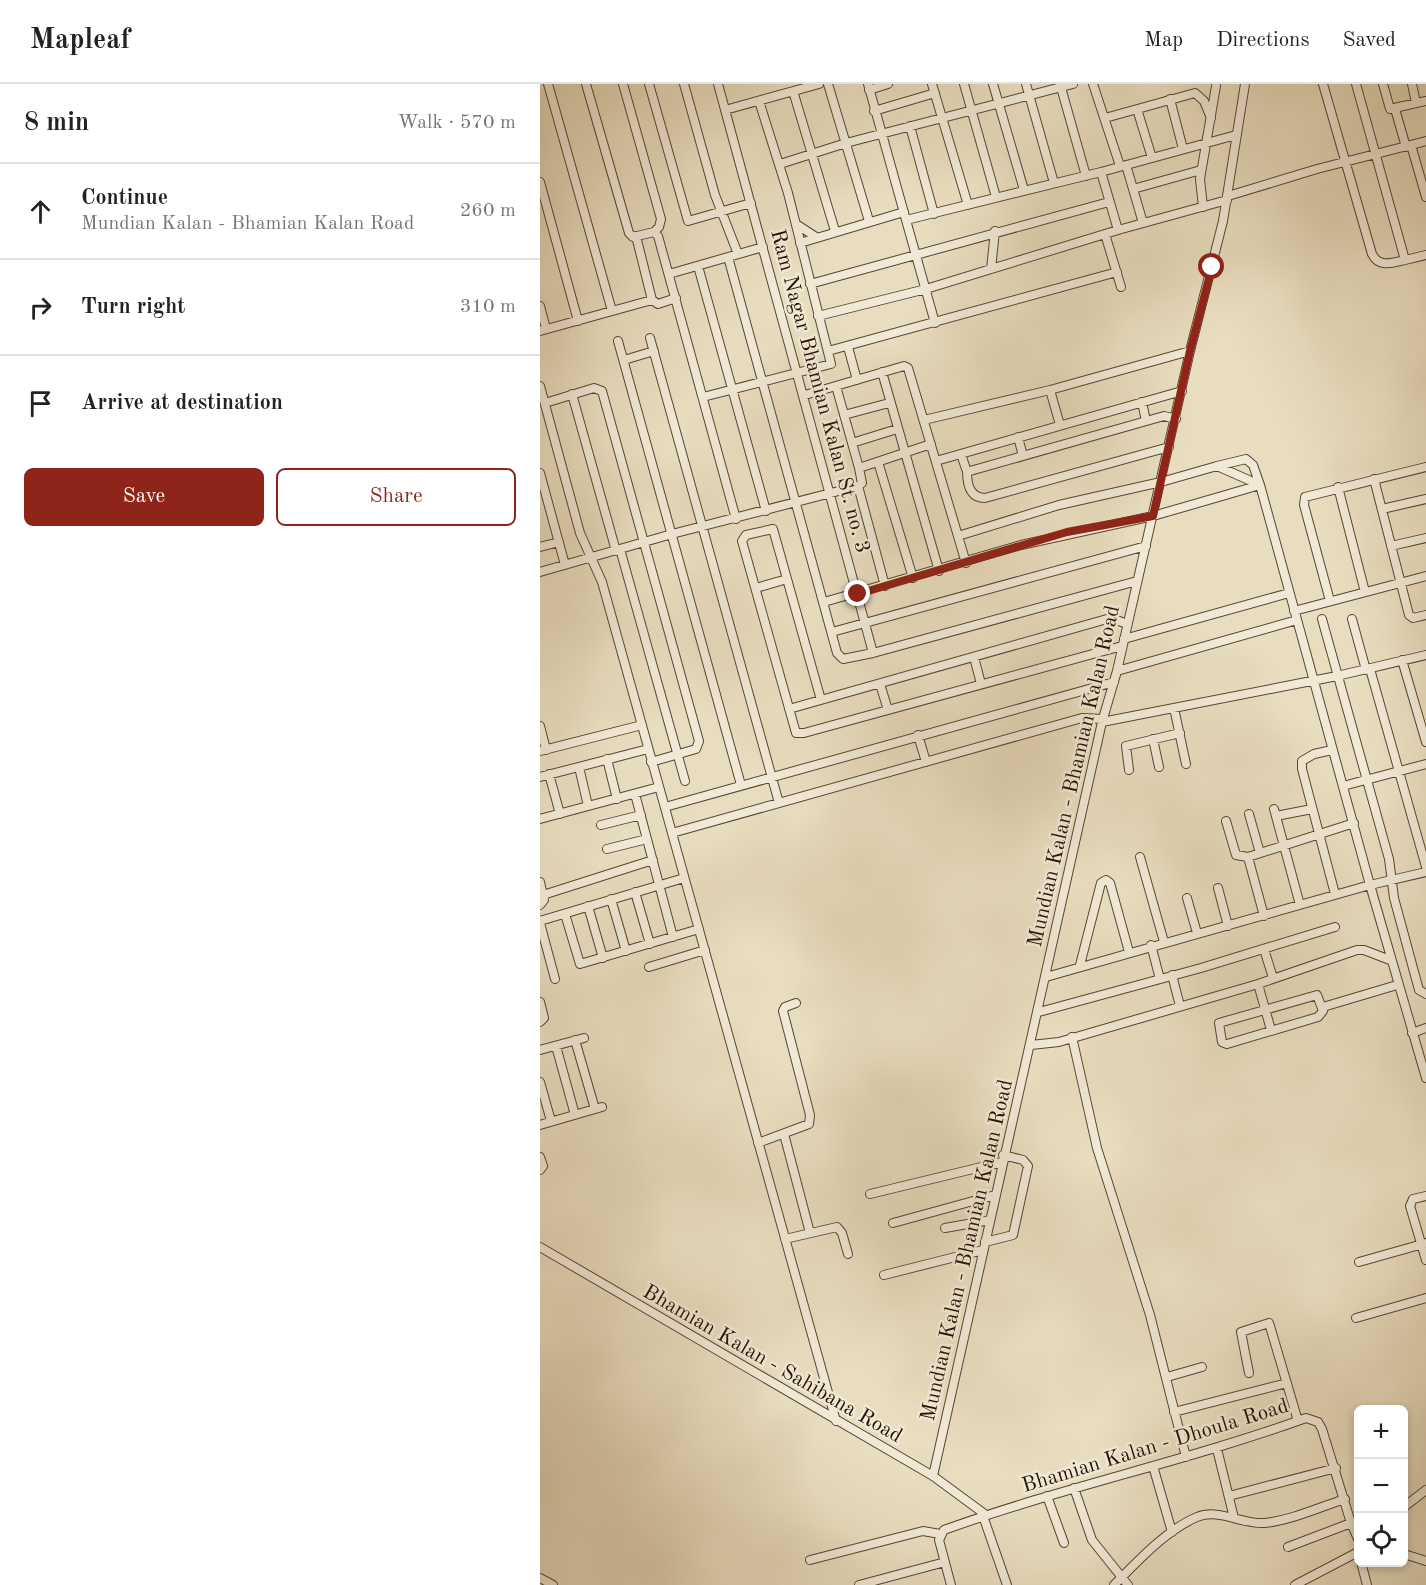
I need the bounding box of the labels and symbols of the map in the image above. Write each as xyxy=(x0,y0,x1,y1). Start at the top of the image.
street label: Ram Nagar Bhamian Kalan St. no. 3 xyxy=(766,227,873,556)
route start xyxy=(1198,253,1224,279)
route end xyxy=(844,580,870,606)
street label: Mundian Kalan - Bhamian Kalan Road xyxy=(1025,603,1124,949)
street label: Mundian Kalan - Bhamian Kalan Road xyxy=(918,1077,1017,1423)
street label: Bhamian Kalan - Sahibana Road xyxy=(639,1281,905,1447)
street label: Bhamian Kalan - Dhoula Road xyxy=(1020,1396,1291,1497)

